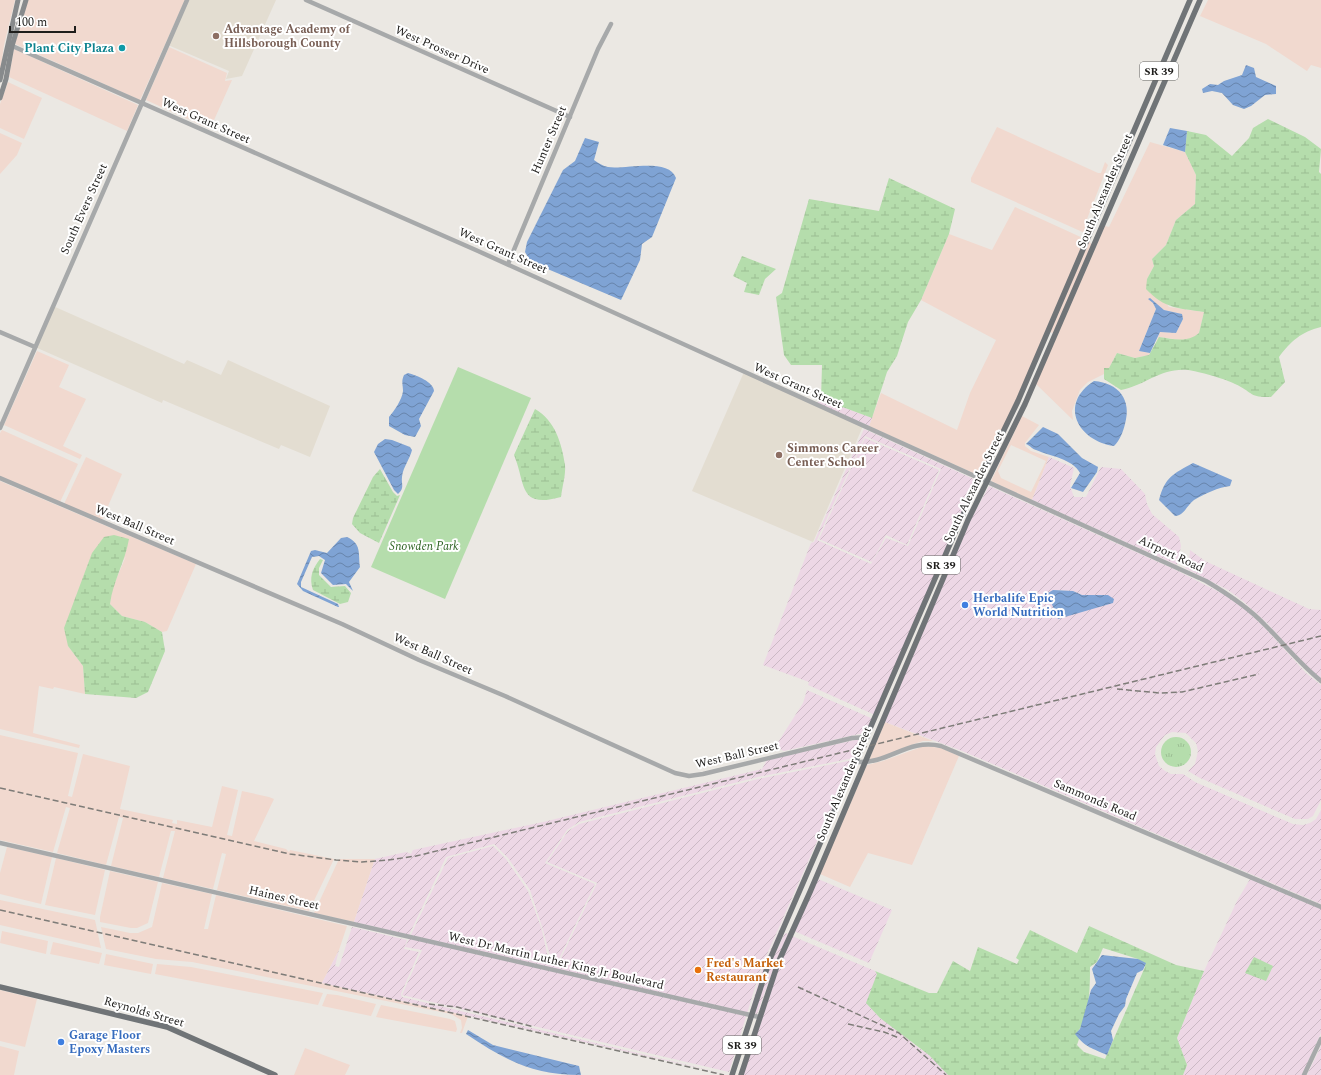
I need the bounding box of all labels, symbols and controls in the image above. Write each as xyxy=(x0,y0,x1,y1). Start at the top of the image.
scale bar xyxy=(10,8,75,34)
text: 100 m xyxy=(16,13,47,32)
place label: Advantage Academy of Hillsborough County xyxy=(224,20,351,53)
street label: West Prosser Drive xyxy=(392,21,492,79)
marker: Advantage Academy of Hillsborough County xyxy=(211,31,221,41)
place label: Plant City Plaza xyxy=(24,39,115,58)
marker: Plant City Plaza xyxy=(117,43,127,53)
road number: SR 39 xyxy=(1140,62,1178,80)
street label: West Grant Street xyxy=(159,93,253,149)
street label: Hunter Street xyxy=(526,103,572,177)
street label: South Alexander Street xyxy=(1072,131,1138,251)
street label: South Evers Street xyxy=(55,160,113,258)
street label: West Grant Street xyxy=(456,223,550,279)
street label: West Grant Street xyxy=(751,358,845,414)
street label: South Alexander Street xyxy=(939,428,1009,546)
place label: Simmons Career Center School xyxy=(787,439,880,472)
marker: Simmons Career Center School xyxy=(774,450,784,460)
street label: West Ball Street xyxy=(92,500,178,550)
street label: Airport Road xyxy=(1135,531,1207,578)
park label: Snowden Park xyxy=(389,537,459,556)
road number: SR 39 xyxy=(922,556,960,574)
place label: Herbalife Epic World Nutrition xyxy=(973,589,1065,622)
marker: Herbalife Epic World Nutrition xyxy=(960,600,970,610)
street label: West Ball Street xyxy=(390,628,476,680)
street label: South Alexander Street xyxy=(811,724,877,844)
street label: West Ball Street xyxy=(693,736,781,774)
street label: Sammonds Road xyxy=(1051,774,1140,826)
street label: Haines Street xyxy=(247,881,321,915)
street label: West Dr Martin Luther King Jr Boulevard xyxy=(446,927,666,995)
place label: Fred's Market Restaurant xyxy=(706,954,784,987)
marker: Fred's Market Restaurant xyxy=(693,965,703,975)
street label: Reynolds Street xyxy=(102,991,186,1033)
place label: Garage Floor Epoxy Masters xyxy=(69,1026,150,1059)
road number: SR 39 xyxy=(723,1036,761,1054)
marker: Garage Floor Epoxy Masters xyxy=(56,1037,66,1047)

